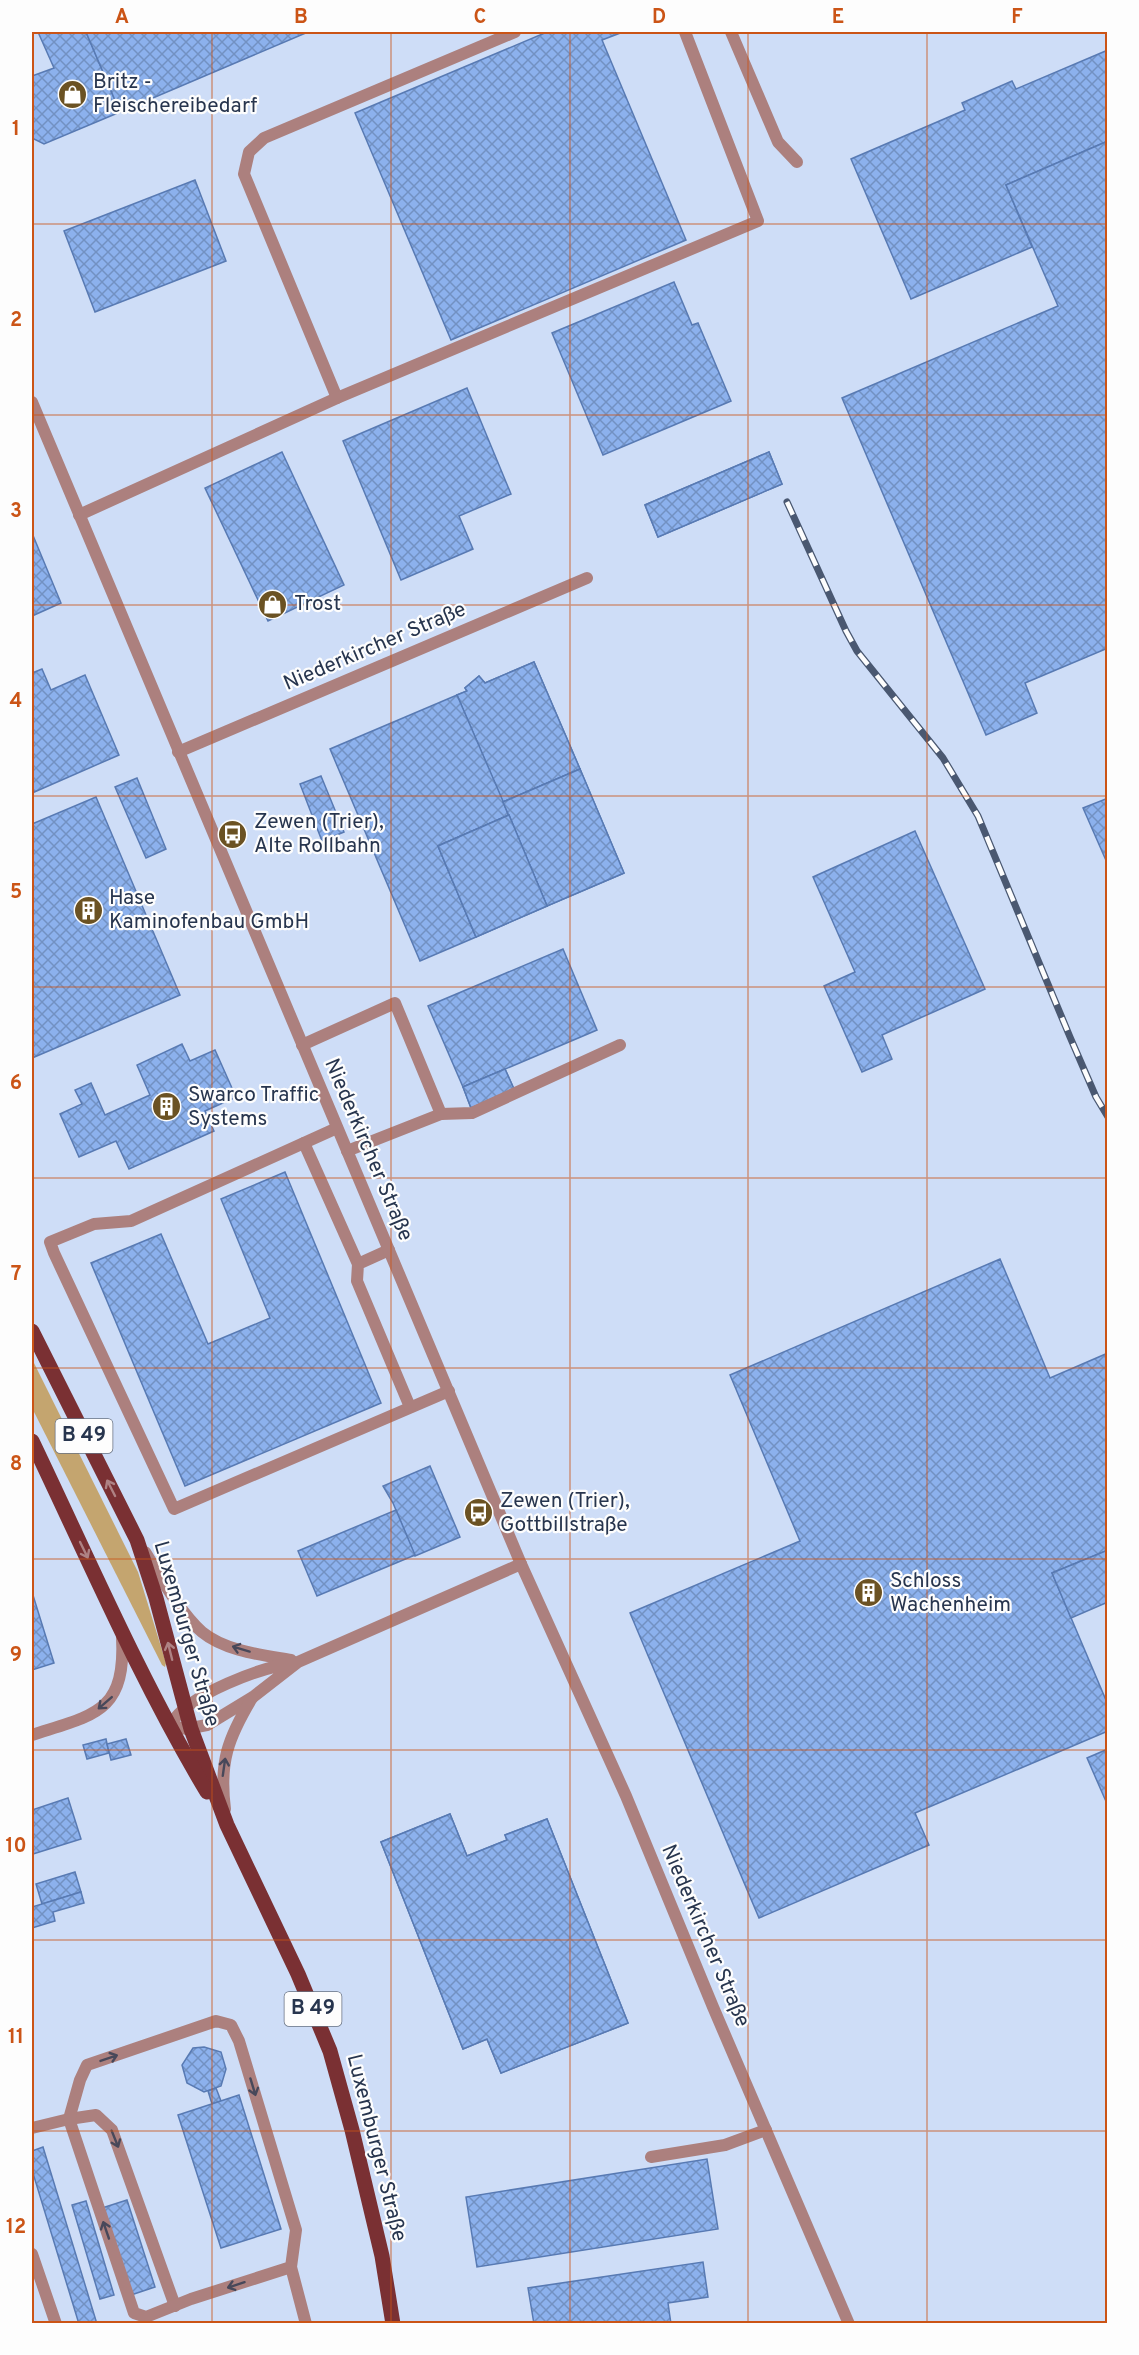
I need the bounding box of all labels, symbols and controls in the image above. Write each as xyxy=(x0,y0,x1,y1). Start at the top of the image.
text: A xyxy=(115,5,129,31)
text: B xyxy=(294,5,308,31)
text: C xyxy=(474,5,486,31)
text: D xyxy=(652,5,666,31)
text: E xyxy=(832,5,844,31)
text: F xyxy=(1011,5,1023,31)
place label: Britz - Fleischereibedarf xyxy=(93,69,257,120)
shop icon: Britz - Fleischereibedarf xyxy=(56,78,88,110)
text: 1 xyxy=(12,117,20,143)
text: 2 xyxy=(10,308,22,334)
text: 3 xyxy=(10,499,22,525)
shop icon: Trost xyxy=(257,588,289,620)
place label: Trost xyxy=(294,591,341,618)
street label: Niederkircher Straße xyxy=(280,596,470,698)
text: 4 xyxy=(10,689,22,715)
place label: Zewen (Trier), Alte Rollbahn xyxy=(254,809,384,860)
bus stop icon: Zewen (Trier), Alte Rollbahn xyxy=(217,818,249,850)
text: 5 xyxy=(10,880,22,906)
place label: Hase Kaminofenbau GmbH xyxy=(109,885,309,936)
building icon: Hase Kaminofenbau GmbH xyxy=(72,894,104,926)
street label: Niederkircher Straße xyxy=(317,1055,419,1245)
text: 6 xyxy=(10,1071,22,1097)
place label: Swarco Traffic Systems xyxy=(188,1082,319,1133)
building icon: Swarco Traffic Systems xyxy=(151,1091,183,1123)
text: 7 xyxy=(11,1262,21,1288)
road number: B 49 xyxy=(56,1419,112,1453)
text: 8 xyxy=(10,1452,22,1478)
one-way arrow xyxy=(104,1480,116,1498)
place label: Zewen (Trier), Gottbillstraße xyxy=(500,1488,630,1539)
bus stop icon: Zewen (Trier), Gottbillstraße xyxy=(463,1497,495,1529)
street label: Luxemburger Straße xyxy=(147,1538,225,1730)
one-way arrow xyxy=(78,1541,90,1559)
place label: Schloss Wachenheim xyxy=(890,1568,1011,1619)
building icon: Schloss Wachenheim xyxy=(853,1577,885,1609)
one-way arrow xyxy=(163,1642,175,1661)
text: 9 xyxy=(10,1643,22,1669)
one-way arrow xyxy=(232,1643,251,1654)
one-way arrow xyxy=(97,1697,113,1710)
one-way arrow xyxy=(218,1758,229,1777)
text: 10 xyxy=(5,1834,27,1860)
street label: Niederkircher Straße xyxy=(654,1841,756,2031)
road number: B 49 xyxy=(284,1992,342,2026)
text: 11 xyxy=(8,2025,24,2051)
one-way arrow xyxy=(99,2051,118,2062)
street label: Luxemburger Straße xyxy=(340,2052,412,2244)
one-way arrow xyxy=(248,2078,259,2097)
one-way arrow xyxy=(110,2129,121,2148)
text: 12 xyxy=(6,2215,26,2241)
one-way arrow xyxy=(100,2221,111,2240)
one-way arrow xyxy=(227,2280,246,2291)

